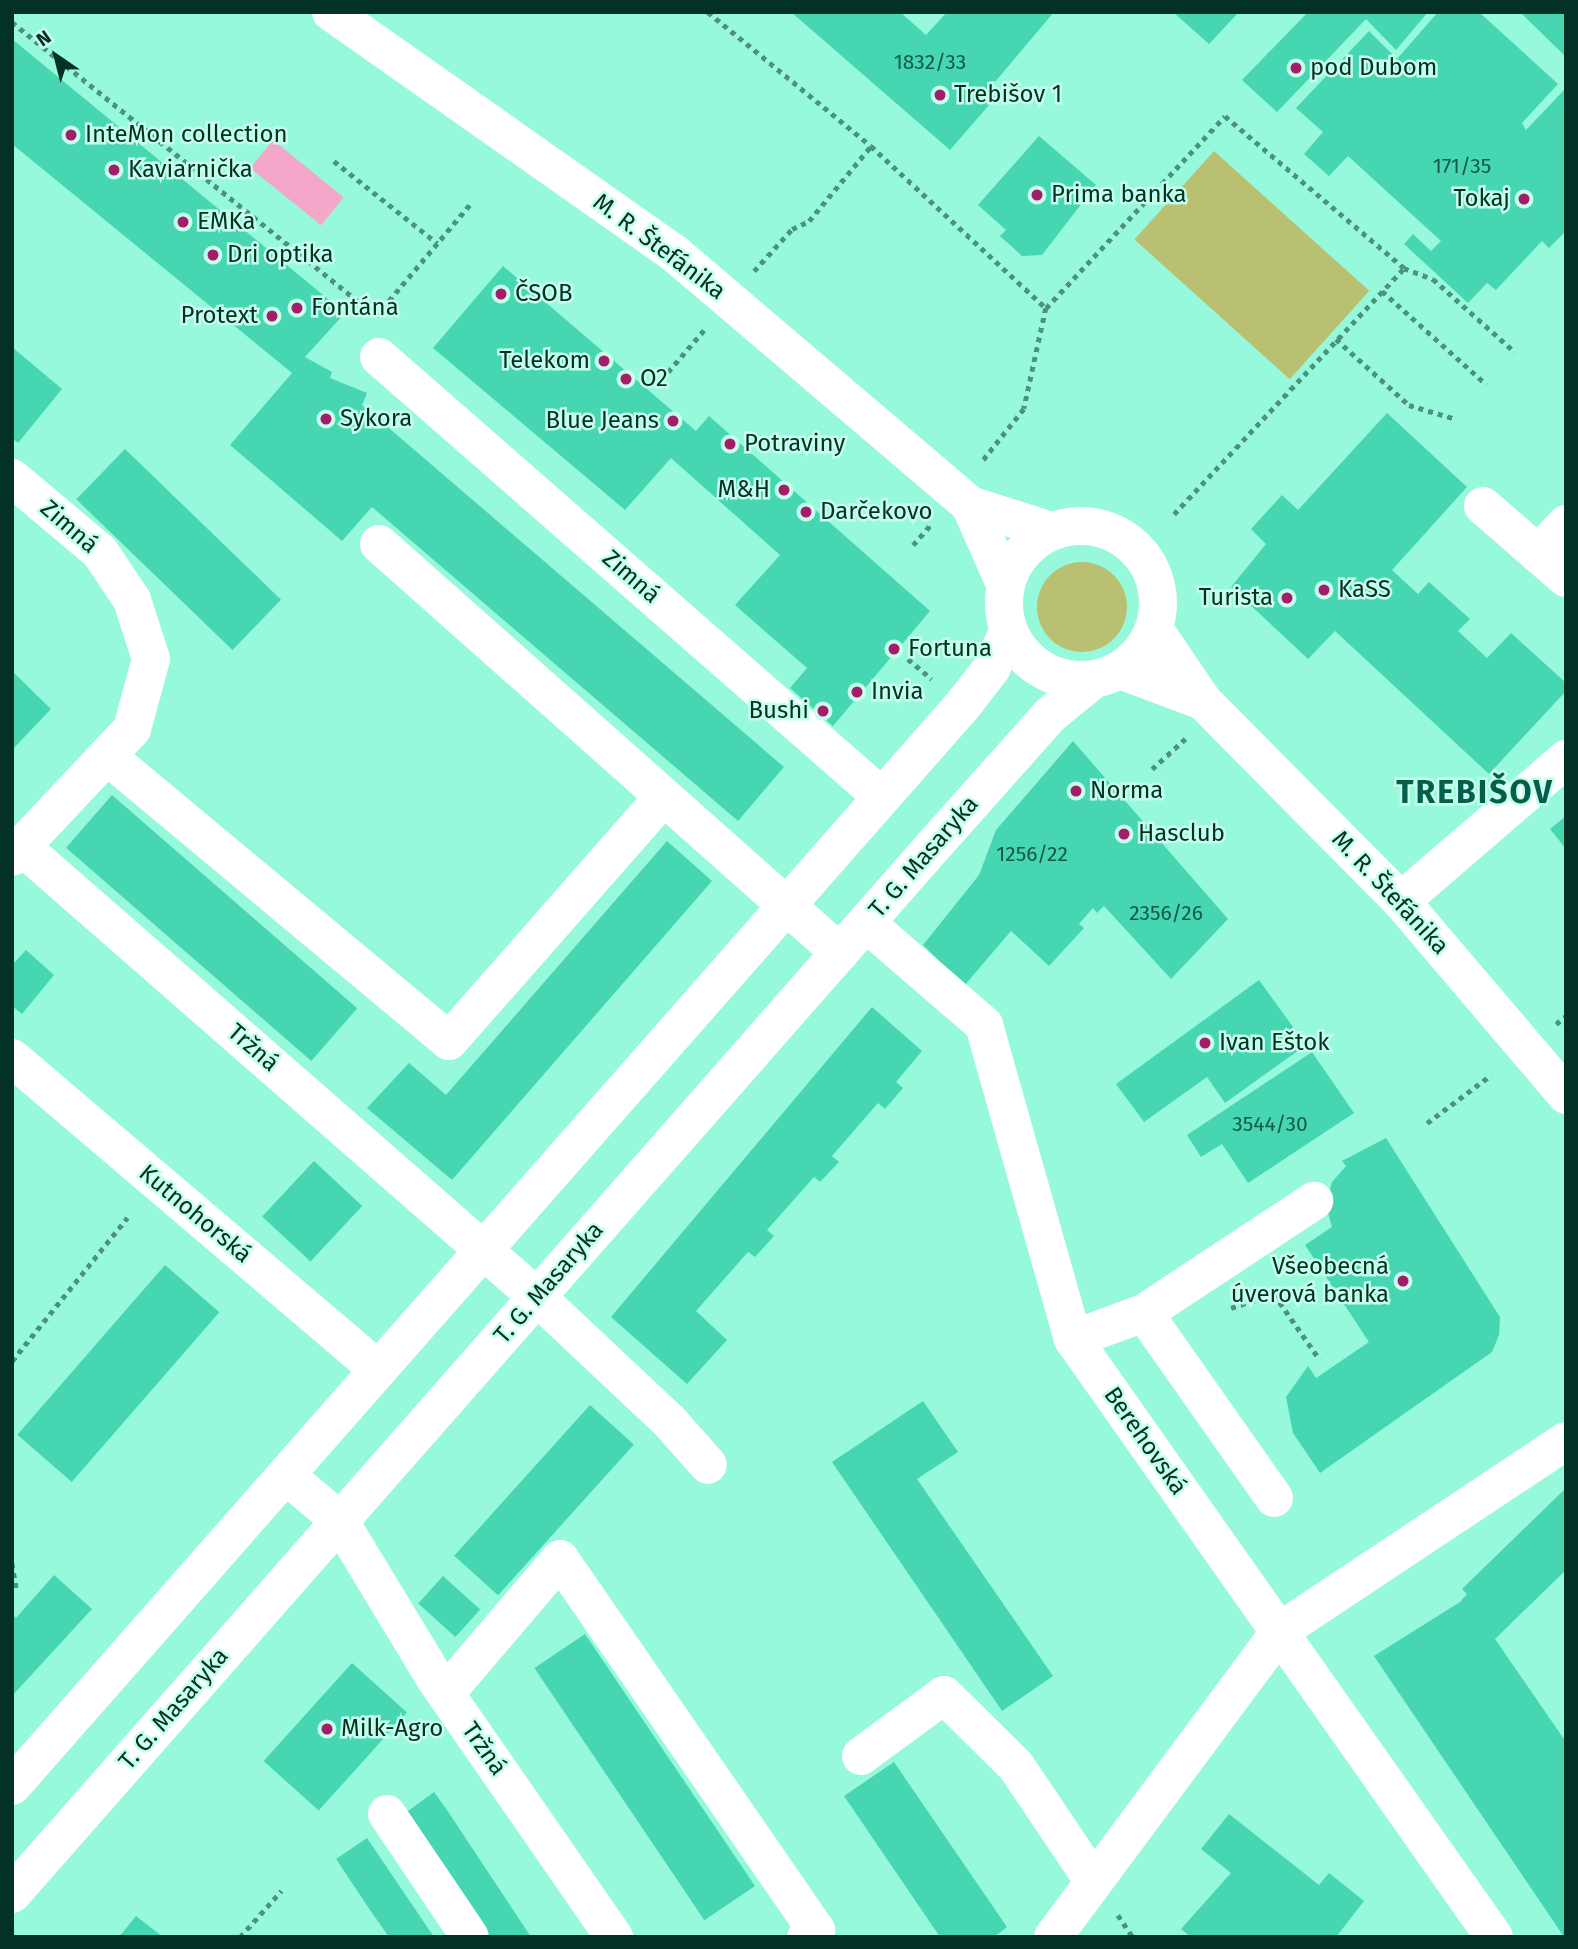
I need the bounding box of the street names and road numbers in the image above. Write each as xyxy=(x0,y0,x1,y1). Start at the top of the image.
street label: M. R. Štefánika xyxy=(587,188,731,306)
street label: Zimná xyxy=(34,494,104,560)
street label: Zimná xyxy=(596,544,666,610)
street label: T. G. Masaryka xyxy=(863,790,985,924)
street label: M. R. Štefánika xyxy=(1325,825,1455,961)
street label: Tržná xyxy=(222,1018,284,1078)
street label: Kutnohorská xyxy=(133,1159,257,1269)
street label: T. G. Masaryka xyxy=(488,1216,610,1350)
street label: Berehovská xyxy=(1097,1381,1193,1501)
street label: T. G. Masaryka xyxy=(113,1642,235,1776)
street label: Tržná xyxy=(455,1717,513,1781)

